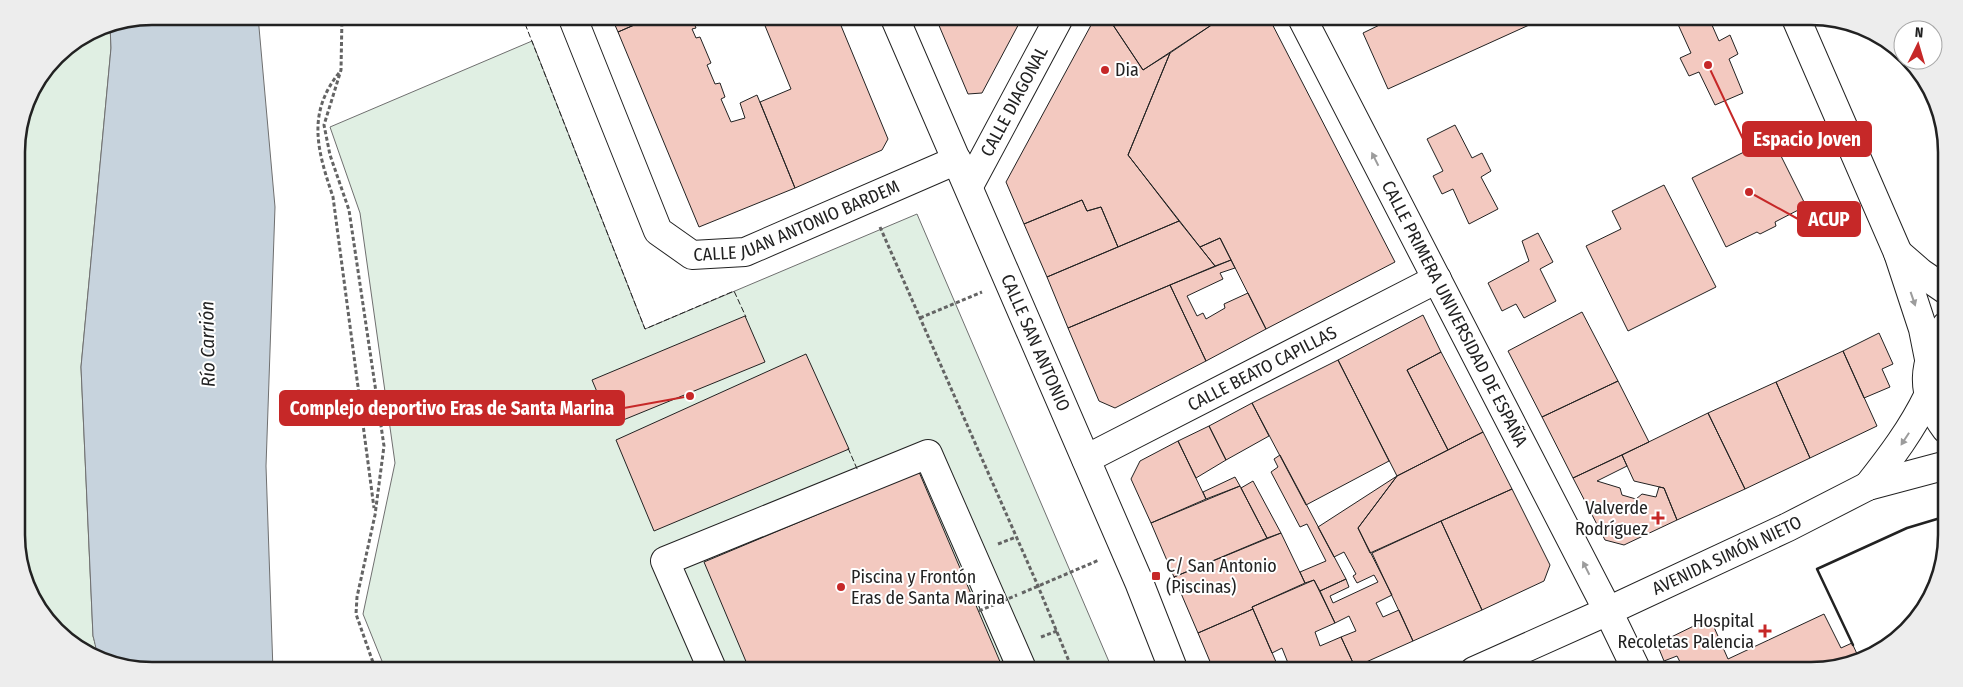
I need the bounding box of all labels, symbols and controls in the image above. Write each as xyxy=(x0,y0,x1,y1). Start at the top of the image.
north arrow xyxy=(1893,20,1943,70)
text: N xyxy=(1914,24,1924,41)
street label: CALLE DIAGONAL xyxy=(976,42,1053,160)
place label: Dia xyxy=(1115,59,1139,81)
marker: Dia xyxy=(1099,64,1111,76)
callout: Espacio Joven xyxy=(1743,122,1871,156)
text: Espacio Joven xyxy=(1753,128,1861,151)
one-way arrow xyxy=(1371,152,1379,166)
street label: CALLE JUAN ANTONIO BARDEM xyxy=(693,175,903,266)
street label: CALLE PRIMERA UNIVERSIDAD DE ESPAÑA xyxy=(1377,177,1533,451)
callout: ACUP xyxy=(1798,202,1860,236)
text: ACUP xyxy=(1807,208,1850,231)
street label: CALLE SAN ANTONIO xyxy=(996,271,1075,415)
one-way arrow xyxy=(1910,292,1918,307)
water label: Río Carrión xyxy=(195,301,220,387)
street label: CALLE BEATO CAPILLAS xyxy=(1184,321,1340,416)
callout: Complejo deportivo Eras de Santa Marina xyxy=(280,391,624,425)
text: Complejo deportivo Eras de Santa Marina xyxy=(290,397,614,420)
one-way arrow xyxy=(1900,432,1910,445)
place label: Valverde Rodríguez xyxy=(1575,497,1648,540)
street label: AVENIDA SIMÓN NIETO xyxy=(1649,511,1805,600)
marker: Valverde Rodríguez xyxy=(1652,512,1664,524)
place label: C/ San Antonio (Piscinas) xyxy=(1166,555,1277,598)
one-way arrow xyxy=(1582,560,1590,575)
place label: Piscina y Frontón Eras de Santa Marina xyxy=(851,566,1005,609)
marker: C/ San Antonio (Piscinas) xyxy=(1150,570,1162,582)
marker: Piscina y Frontón Eras de Santa Marina xyxy=(835,581,847,593)
place label: Hospital Recoletas Palencia xyxy=(1618,610,1754,653)
marker: Hospital Recoletas Palencia xyxy=(1758,624,1772,638)

